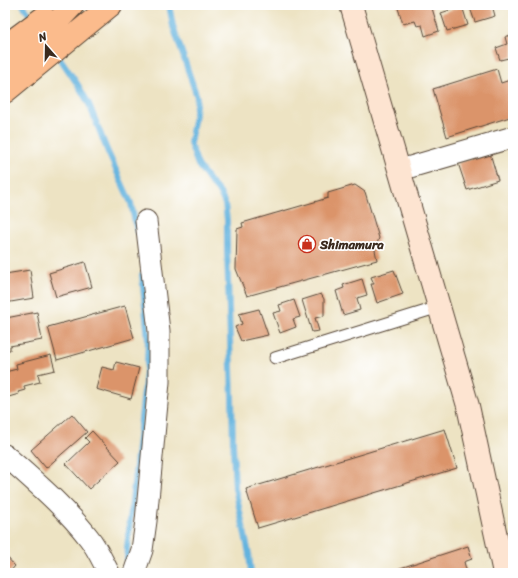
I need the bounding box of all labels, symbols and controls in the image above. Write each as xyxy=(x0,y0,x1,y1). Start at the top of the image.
north arrow xyxy=(26,26,66,66)
text: N xyxy=(35,27,50,48)
place label: Shimamura xyxy=(319,233,384,256)
shop icon: Shimamura xyxy=(297,234,317,254)

